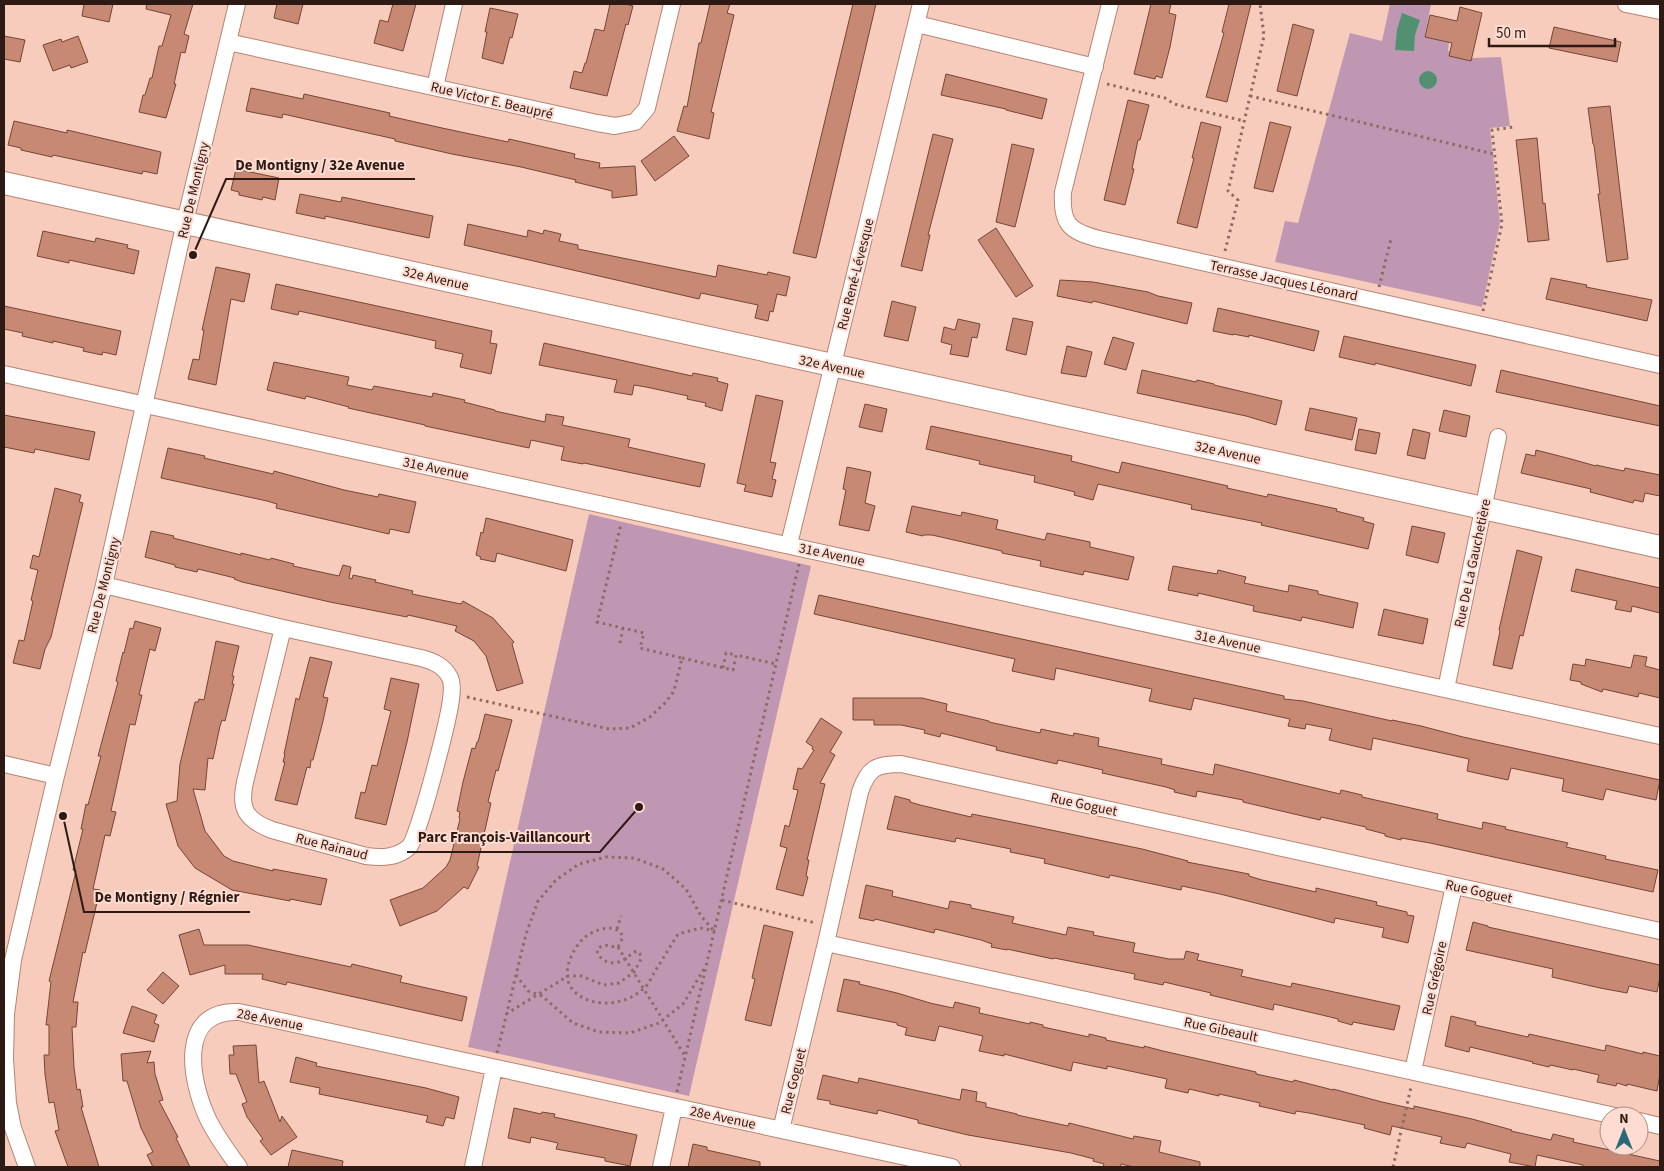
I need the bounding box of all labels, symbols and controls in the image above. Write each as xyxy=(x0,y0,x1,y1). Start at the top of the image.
scale bar xyxy=(1489,15,1615,47)
text: 50 m xyxy=(1496,23,1526,44)
street label: Rue Victor E. Beaupré xyxy=(429,77,555,125)
street label: Rue De Montigny xyxy=(173,140,215,240)
callout: De Montigny / 32e Avenue xyxy=(226,149,415,179)
text: De Montigny / 32e Avenue xyxy=(235,155,405,176)
street label: Rue René-Lévesque xyxy=(832,216,880,332)
street label: Terrasse Jacques Léonard xyxy=(1208,256,1360,306)
street label: 32e Avenue xyxy=(401,262,471,296)
street label: 32e Avenue xyxy=(797,350,867,384)
street label: 32e Avenue xyxy=(1193,436,1263,470)
street label: 31e Avenue xyxy=(401,452,471,486)
street label: Rue De La Gauchetière xyxy=(1450,497,1496,629)
street label: Rue De Montigny xyxy=(82,535,126,635)
street label: 31e Avenue xyxy=(797,538,867,572)
street label: 31e Avenue xyxy=(1193,625,1263,659)
street label: Rue Goguet xyxy=(1049,788,1119,822)
callout: Parc François-Vaillancourt xyxy=(407,822,600,852)
text: Parc François-Vaillancourt xyxy=(418,827,590,848)
street label: Rue Rainaud xyxy=(294,828,370,866)
street label: Rue Goguet xyxy=(1444,875,1514,909)
callout: De Montigny / Régnier xyxy=(84,882,250,912)
text: De Montigny / Régnier xyxy=(94,887,240,908)
street label: Rue Grégoire xyxy=(1417,939,1453,1017)
street label: 28e Avenue xyxy=(235,1004,305,1036)
street label: Rue Gibeault xyxy=(1182,1012,1260,1048)
street label: Rue Goguet xyxy=(776,1046,812,1117)
street label: 28e Avenue xyxy=(688,1101,758,1135)
north arrow xyxy=(1599,1106,1649,1156)
text: N xyxy=(1619,1109,1629,1129)

